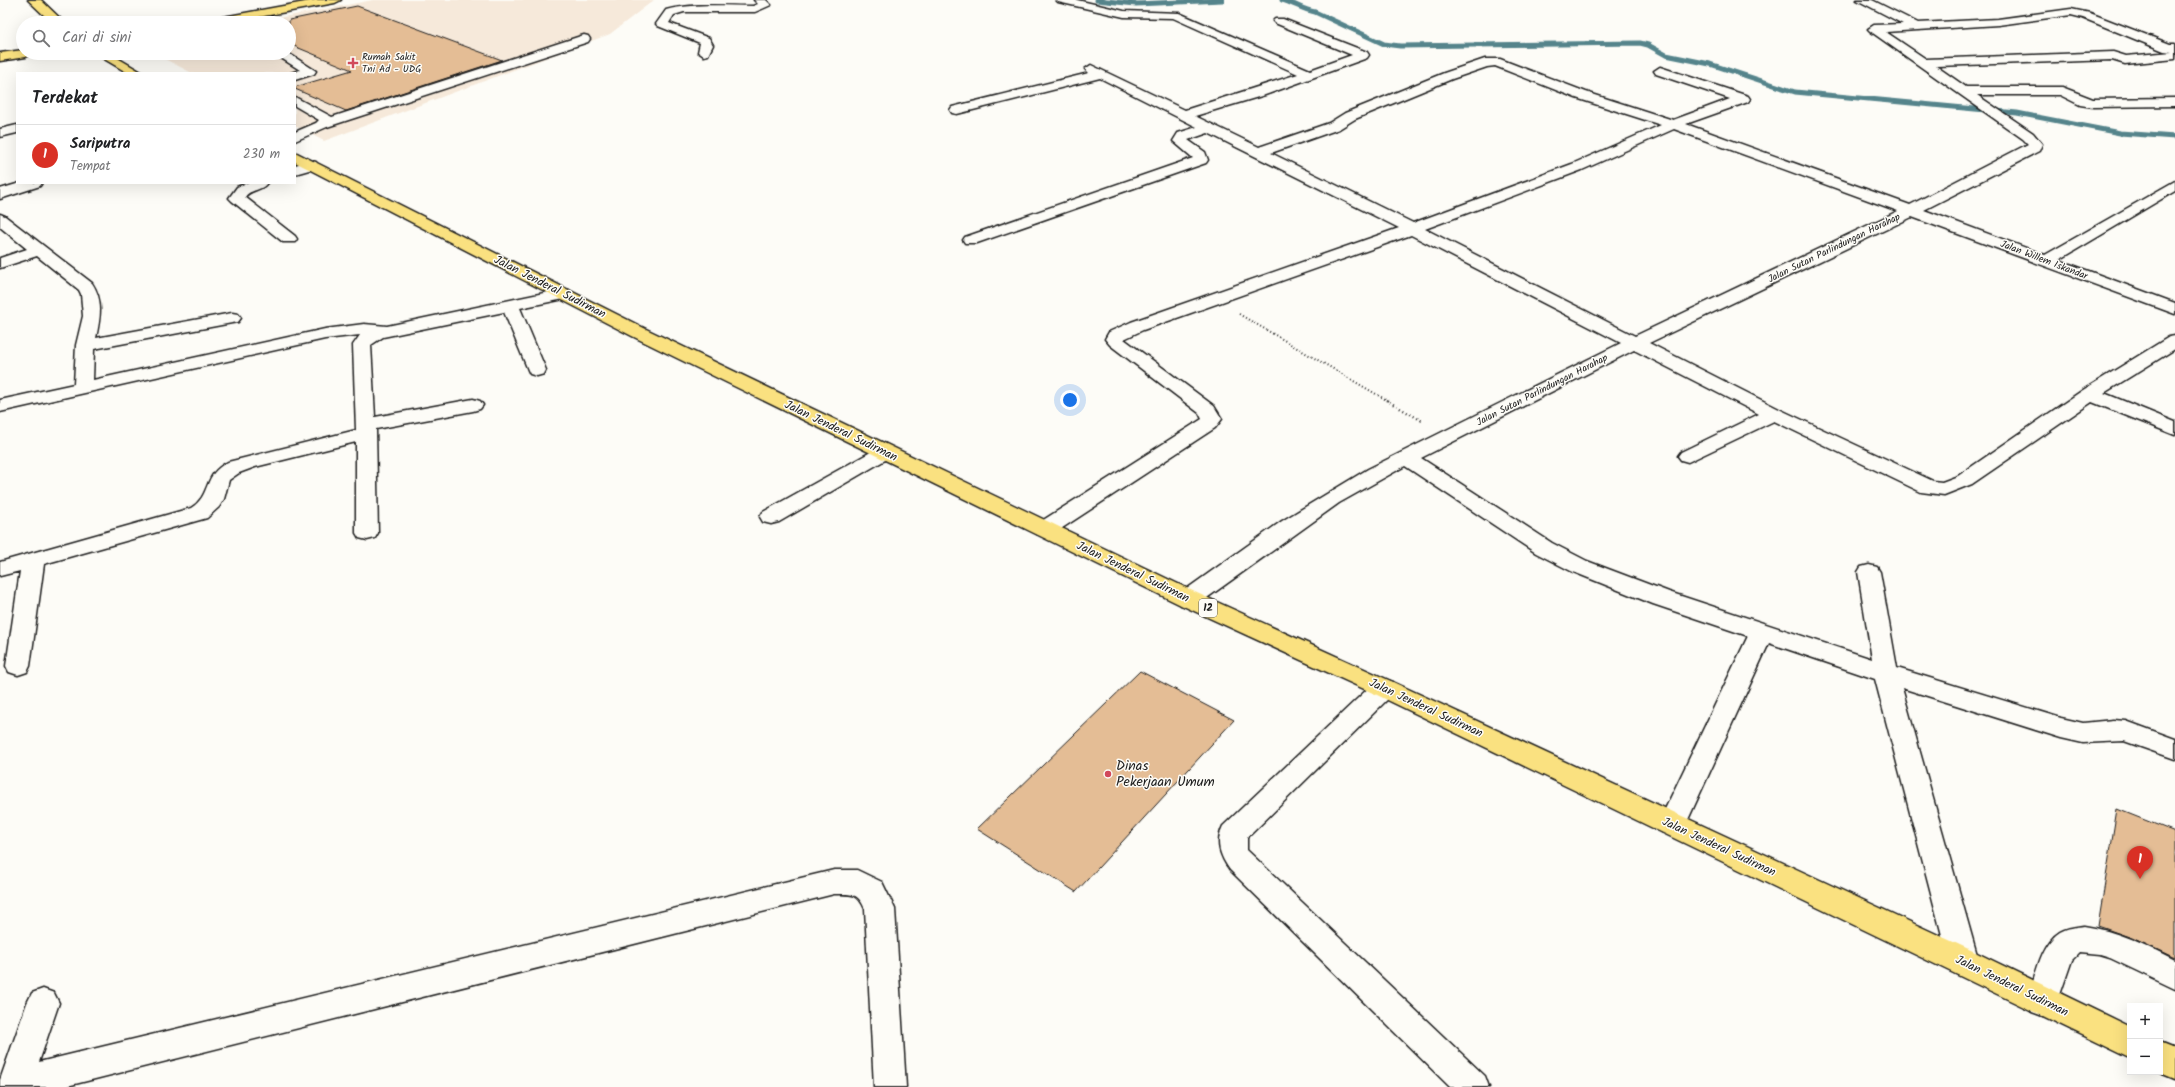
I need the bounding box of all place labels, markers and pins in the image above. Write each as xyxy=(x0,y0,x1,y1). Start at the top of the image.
place label: Rumah Sakit Tni Ad - UDG xyxy=(362,49,421,77)
marker: Rumah Sakit Tni Ad - UDG xyxy=(347,57,359,69)
place label: Dinas Pekerjaan Umum xyxy=(1116,755,1215,793)
marker: Dinas Pekerjaan Umum xyxy=(1103,769,1113,779)
pin: 1 xyxy=(2127,846,2153,879)

